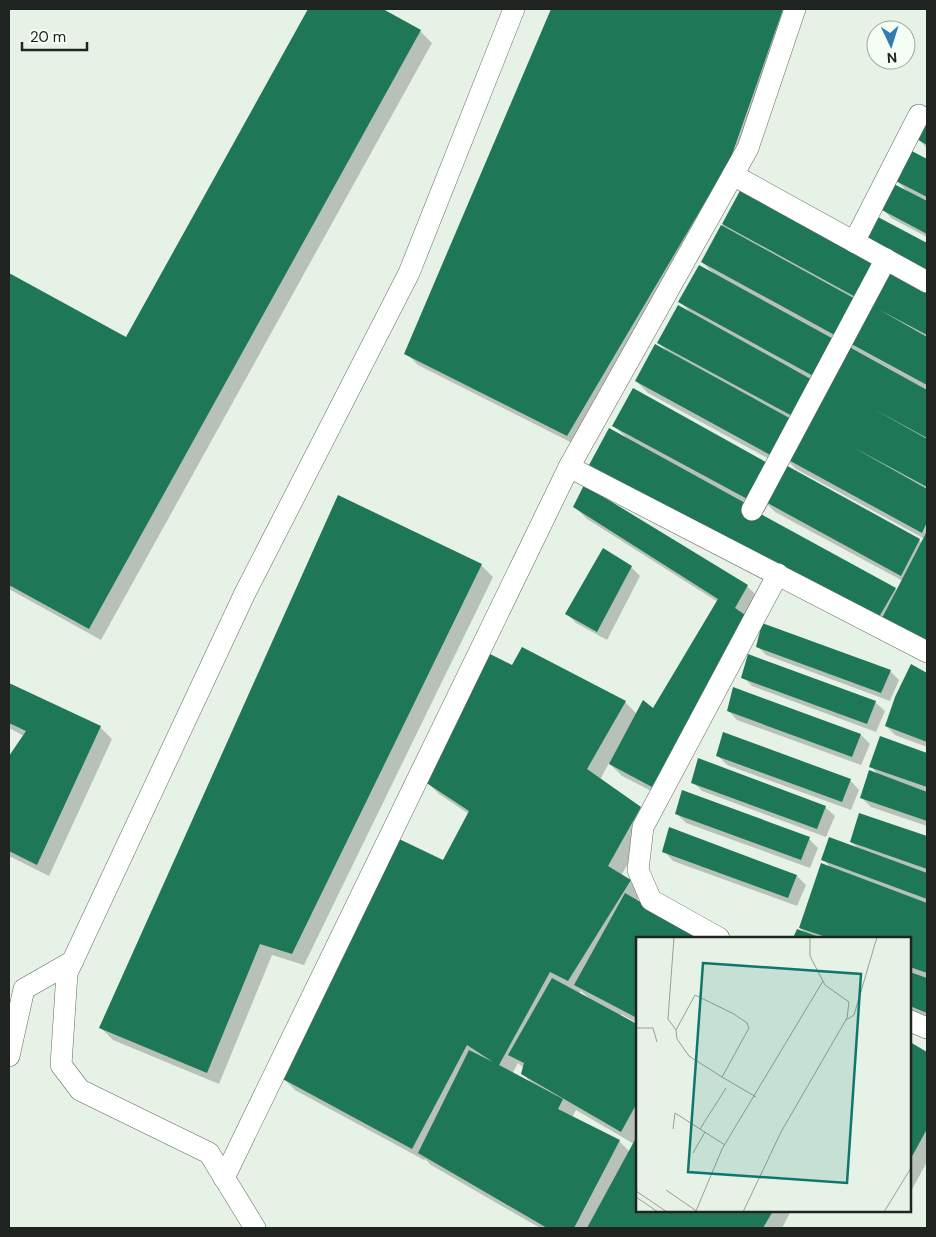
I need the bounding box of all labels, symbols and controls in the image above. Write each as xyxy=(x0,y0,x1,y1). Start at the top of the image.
scale bar xyxy=(22,20,88,52)
north arrow xyxy=(866,20,916,70)
text: 20 m xyxy=(30,27,66,47)
text: N xyxy=(886,49,898,67)
inset map xyxy=(636,937,911,1212)

